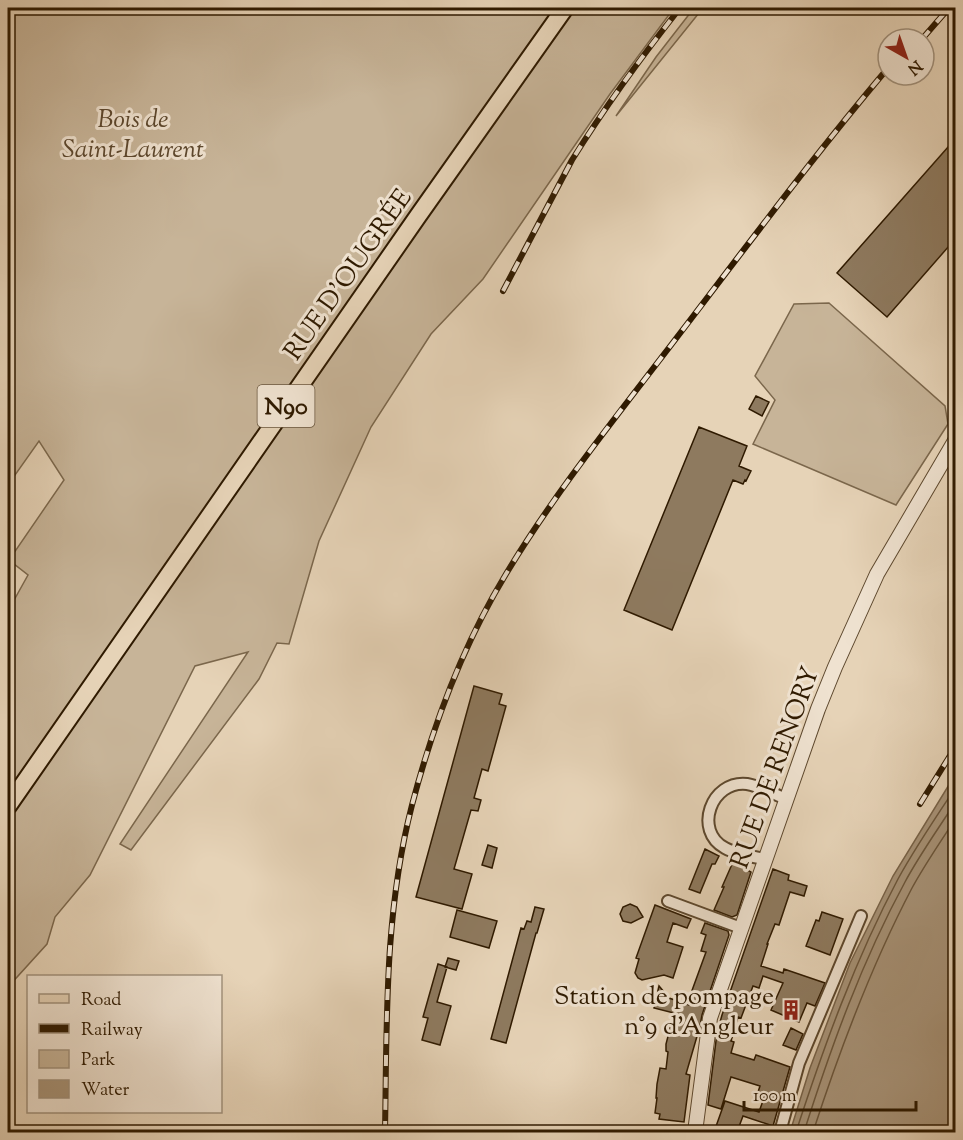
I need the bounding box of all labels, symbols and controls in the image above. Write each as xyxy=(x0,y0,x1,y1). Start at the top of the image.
north arrow xyxy=(876,27,936,87)
text: N xyxy=(902,54,926,80)
park label: Bois de Saint-Laurent xyxy=(62,102,204,169)
street label: RUE D'OUGRÉE xyxy=(276,182,422,369)
road number: N90 xyxy=(258,385,314,427)
street label: RUE DE RENORY xyxy=(723,662,830,874)
legend xyxy=(27,975,222,1113)
place label: Station de pompage n°9 d'Angleur xyxy=(554,979,774,1046)
text: Road xyxy=(81,988,121,1014)
building icon: Station de pompage n°9 d'Angleur xyxy=(779,998,803,1022)
text: Railway xyxy=(81,1018,143,1044)
text: Park xyxy=(81,1048,116,1074)
scale bar xyxy=(744,1074,916,1112)
text: Water xyxy=(81,1078,130,1104)
text: 100 m xyxy=(753,1084,797,1110)

